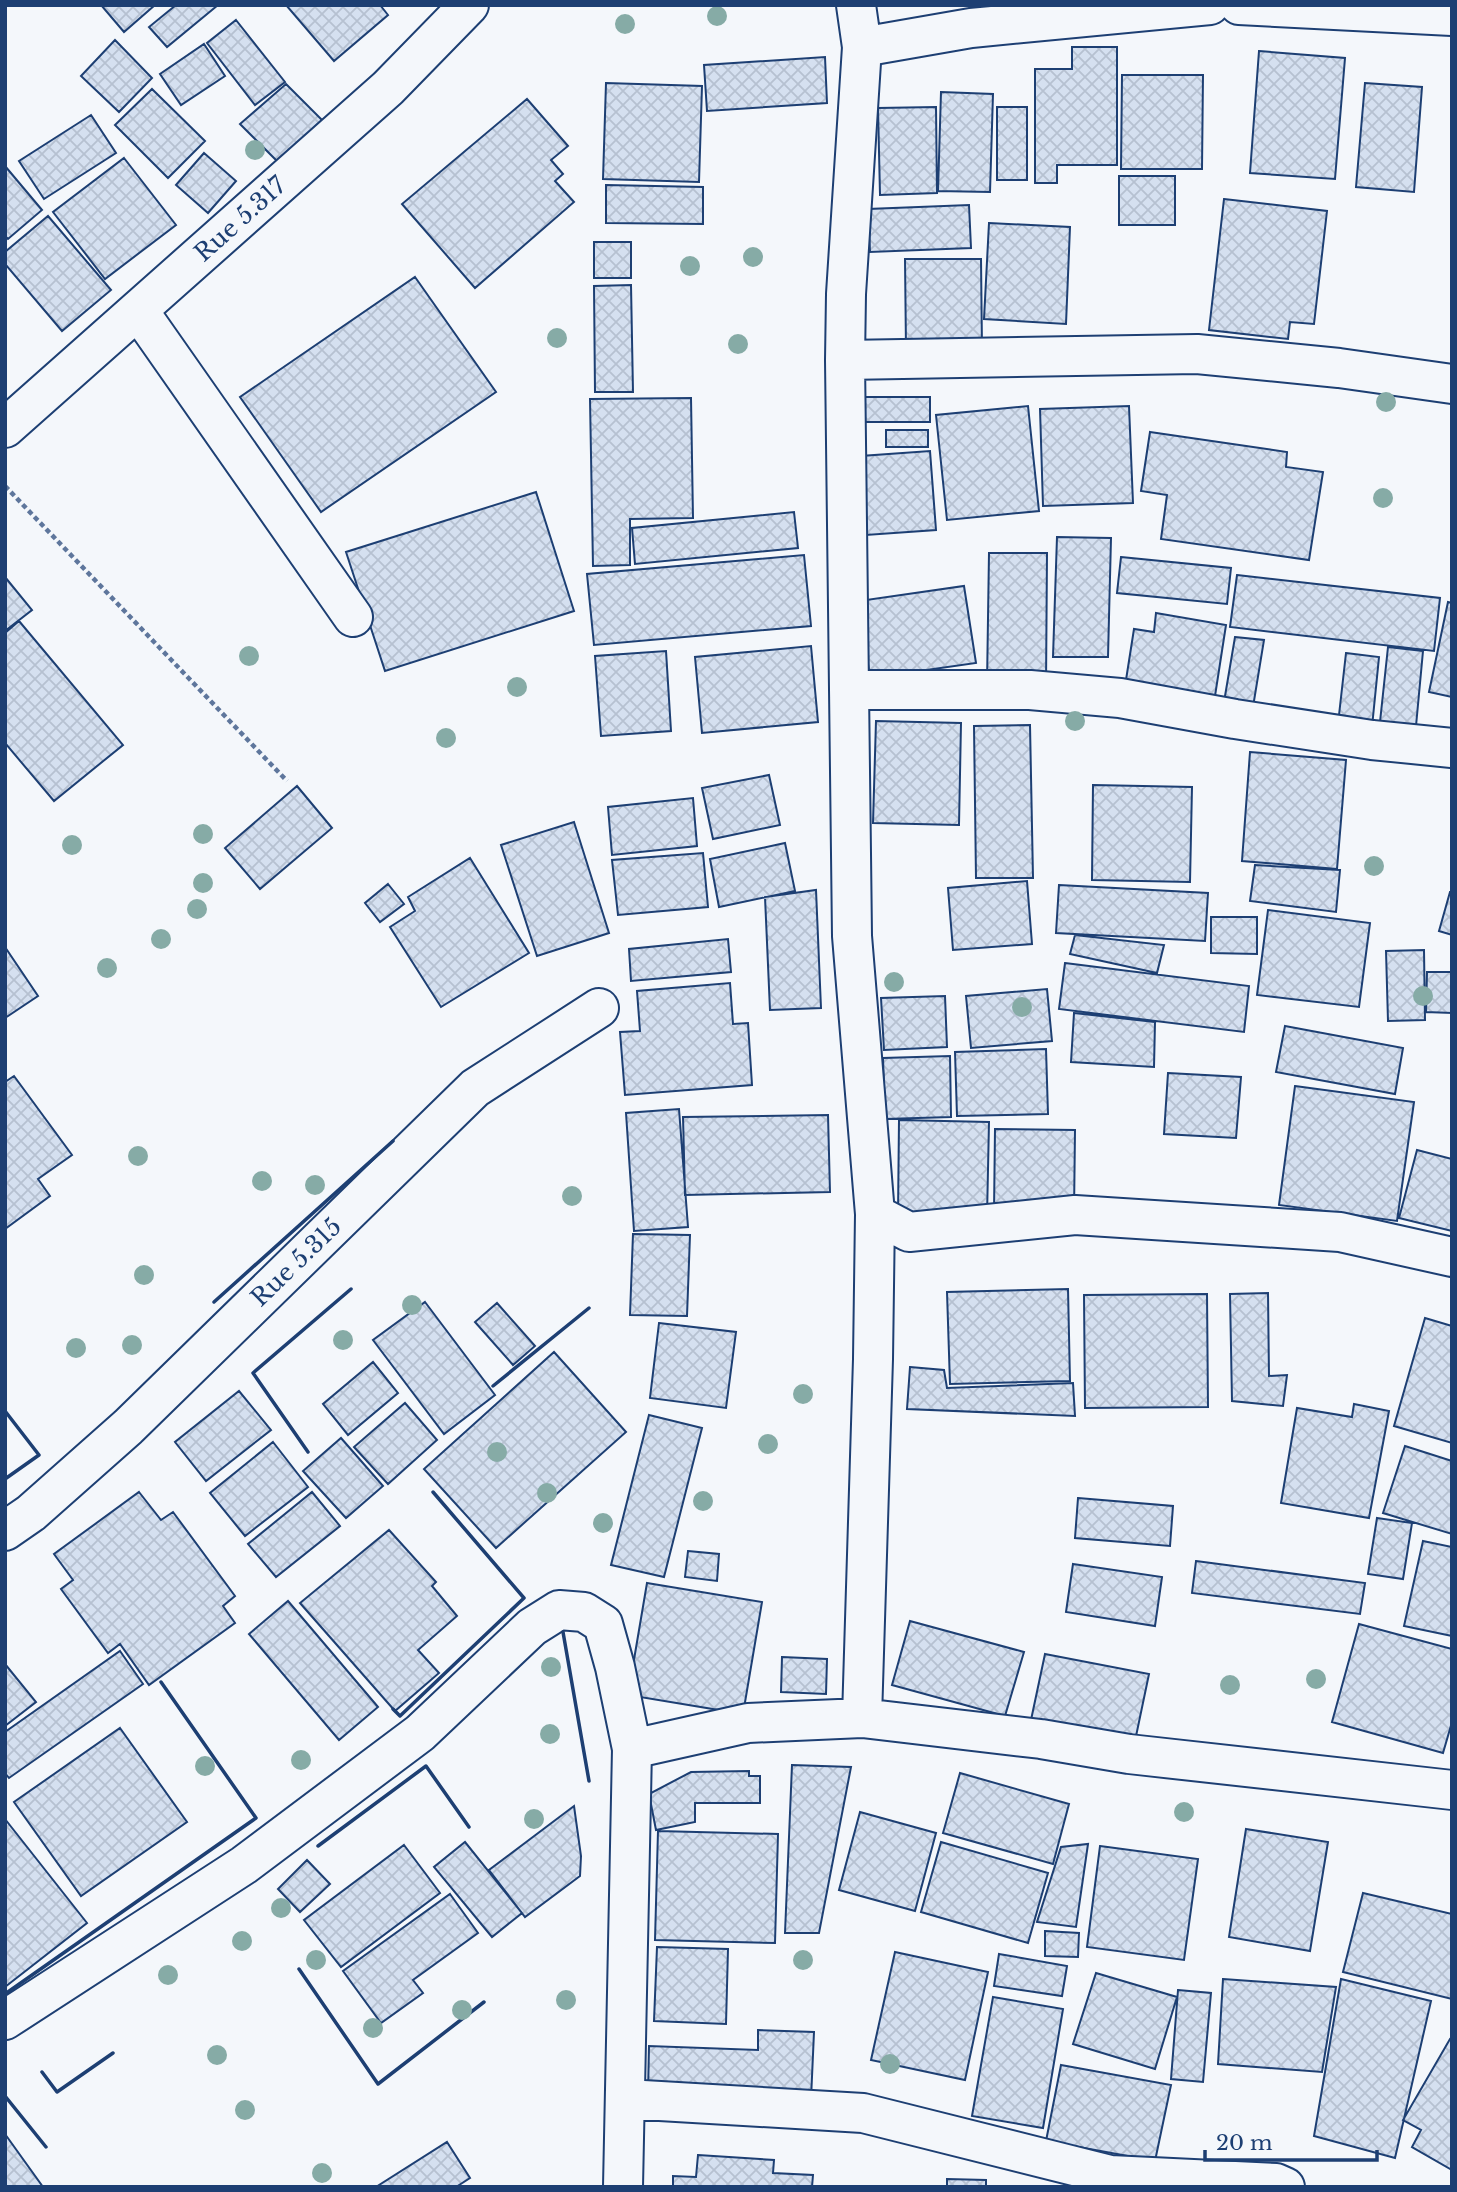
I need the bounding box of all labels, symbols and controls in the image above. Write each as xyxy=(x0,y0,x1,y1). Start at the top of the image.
street label: Rue 5.317 xyxy=(188,170,292,268)
street label: Rue 5.315 xyxy=(245,1212,347,1312)
scale bar xyxy=(1205,2118,1376,2162)
text: 20 m xyxy=(1216,2130,1273,2156)

